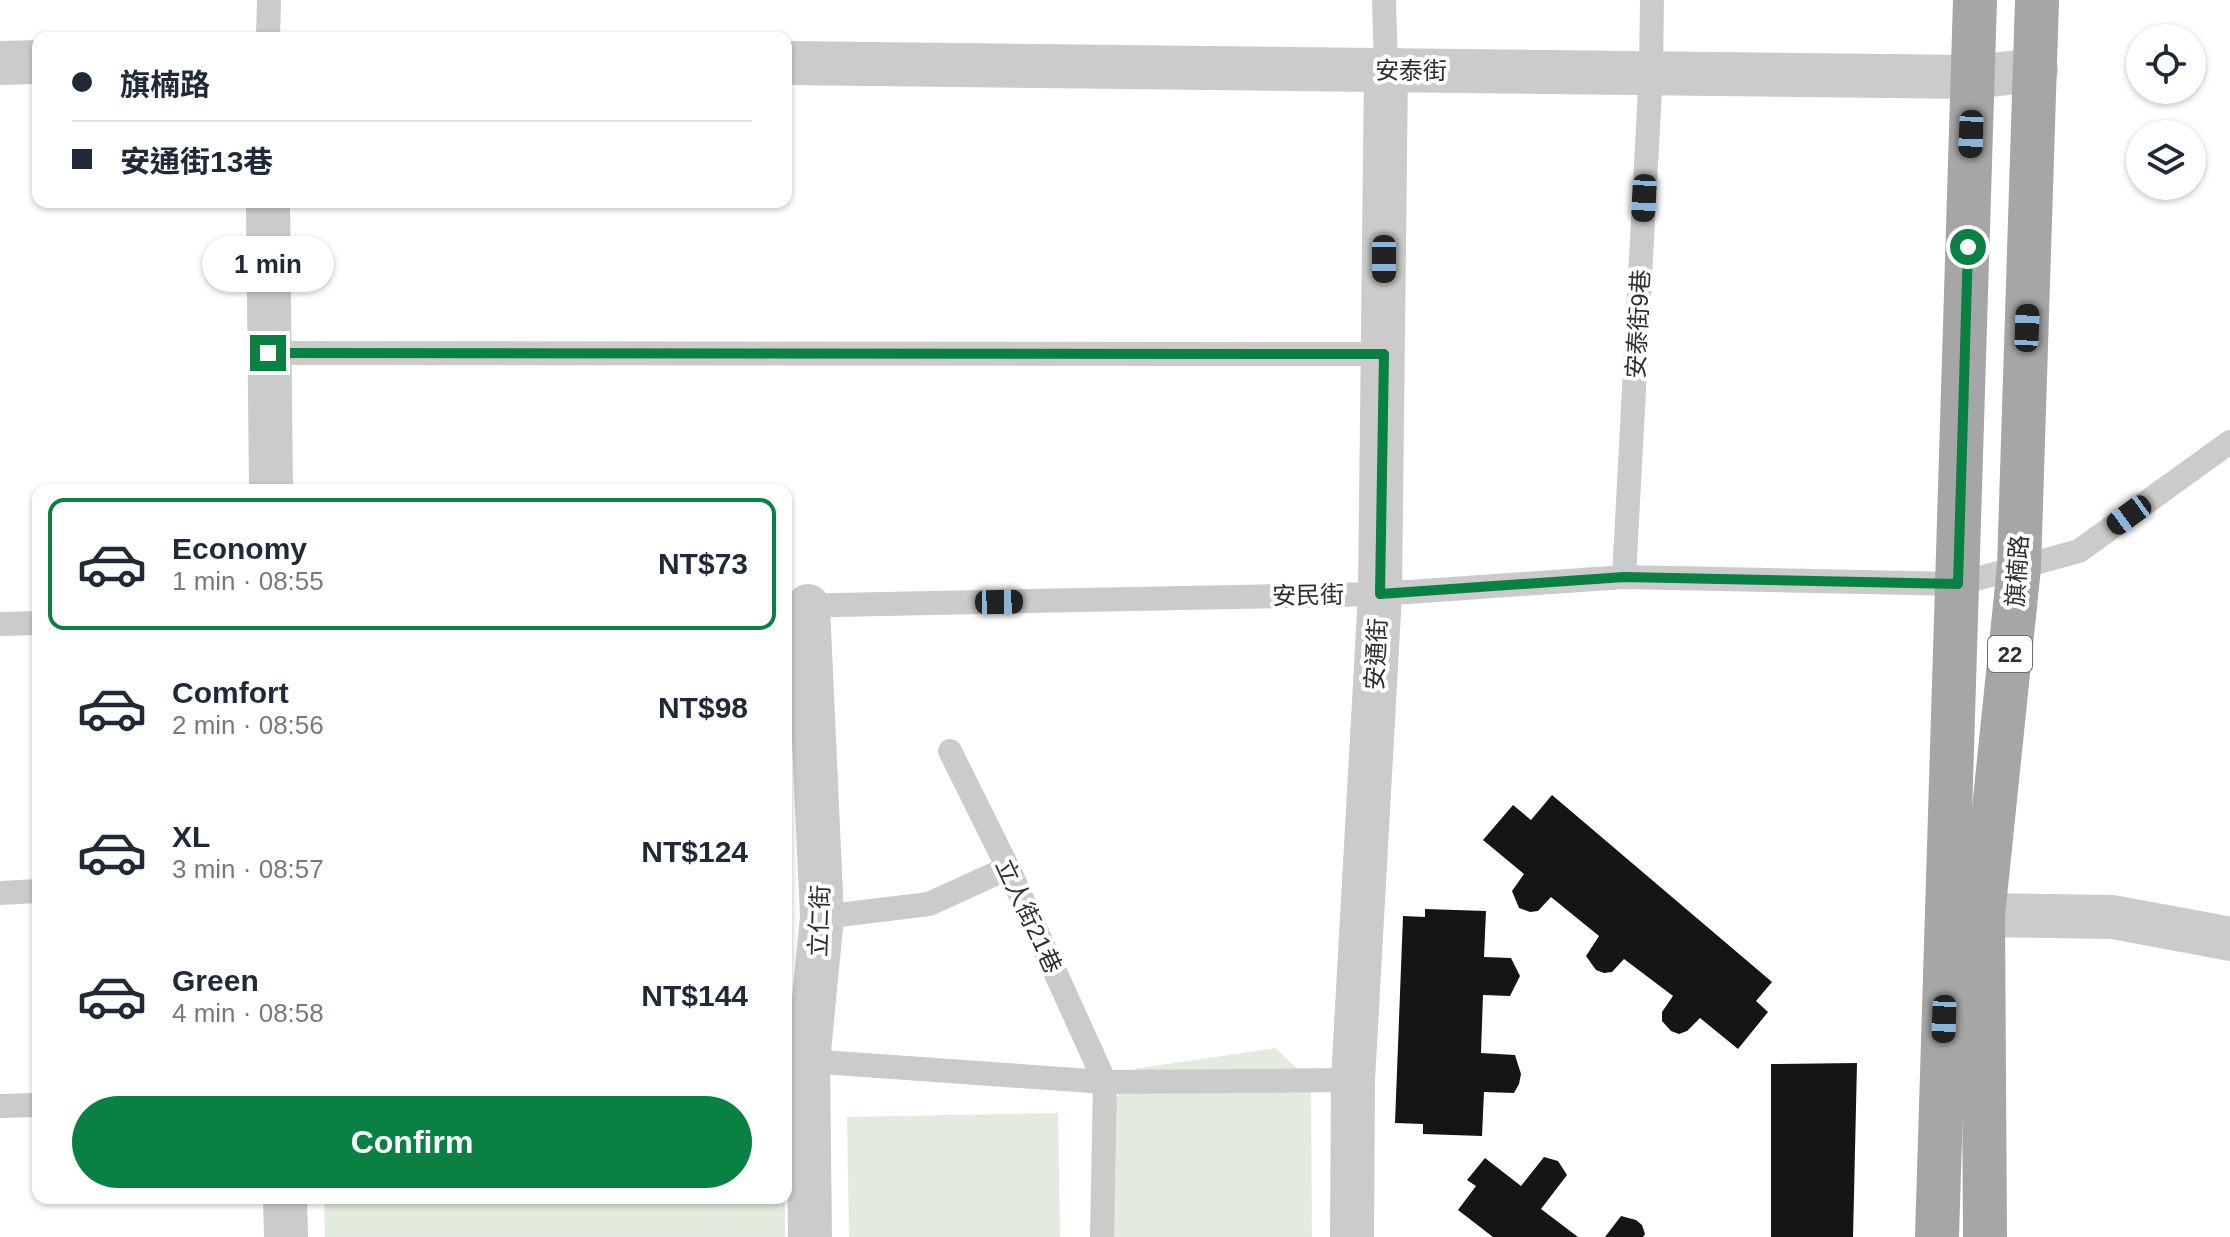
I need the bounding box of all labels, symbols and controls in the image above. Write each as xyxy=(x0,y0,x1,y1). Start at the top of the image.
map controls xyxy=(2126,24,2206,200)
button: locate xyxy=(2126,24,2206,104)
street label: 安泰街 xyxy=(1375,57,1447,84)
text: 旗楠路 xyxy=(120,68,210,101)
car xyxy=(1958,110,1984,158)
button: layers xyxy=(2126,120,2206,200)
text: 安通街13巷 xyxy=(120,145,273,178)
car xyxy=(1631,173,1657,223)
route start xyxy=(1950,229,1986,265)
car xyxy=(1372,235,1396,283)
callout: 1 min xyxy=(202,237,334,293)
text: 1 min xyxy=(234,249,302,279)
street label: 安泰街9巷 xyxy=(1622,269,1654,379)
car xyxy=(2014,304,2040,352)
route end xyxy=(250,335,286,371)
car xyxy=(2103,491,2155,539)
icon: car xyxy=(76,528,148,600)
text: Economy xyxy=(172,532,307,565)
street label: 旗楠路 xyxy=(2001,534,2033,608)
text: NT$73 xyxy=(658,547,748,580)
text: 1 min · 08:55 xyxy=(172,566,324,596)
street label: 安民街 xyxy=(1272,581,1344,609)
car xyxy=(975,590,1023,614)
street label: 安通街 xyxy=(1361,617,1391,691)
road number: 22 xyxy=(1988,636,2032,672)
icon: car xyxy=(76,672,148,744)
text: Comfort xyxy=(172,676,289,709)
text: NT$98 xyxy=(658,691,748,724)
text: 2 min · 08:56 xyxy=(172,710,324,740)
icon: car xyxy=(76,816,148,888)
text: XL xyxy=(172,820,210,853)
text: NT$124 xyxy=(641,835,748,868)
text: 3 min · 08:57 xyxy=(172,854,324,884)
street label: 立人街21巷 xyxy=(991,855,1067,977)
street label: 立仁街 xyxy=(804,885,834,957)
icon: car xyxy=(76,960,148,1032)
text: Green xyxy=(172,964,259,997)
text: NT$144 xyxy=(641,979,748,1012)
car xyxy=(1931,995,1957,1043)
text: 4 min · 08:58 xyxy=(172,998,324,1028)
button: Confirm xyxy=(72,1096,752,1188)

